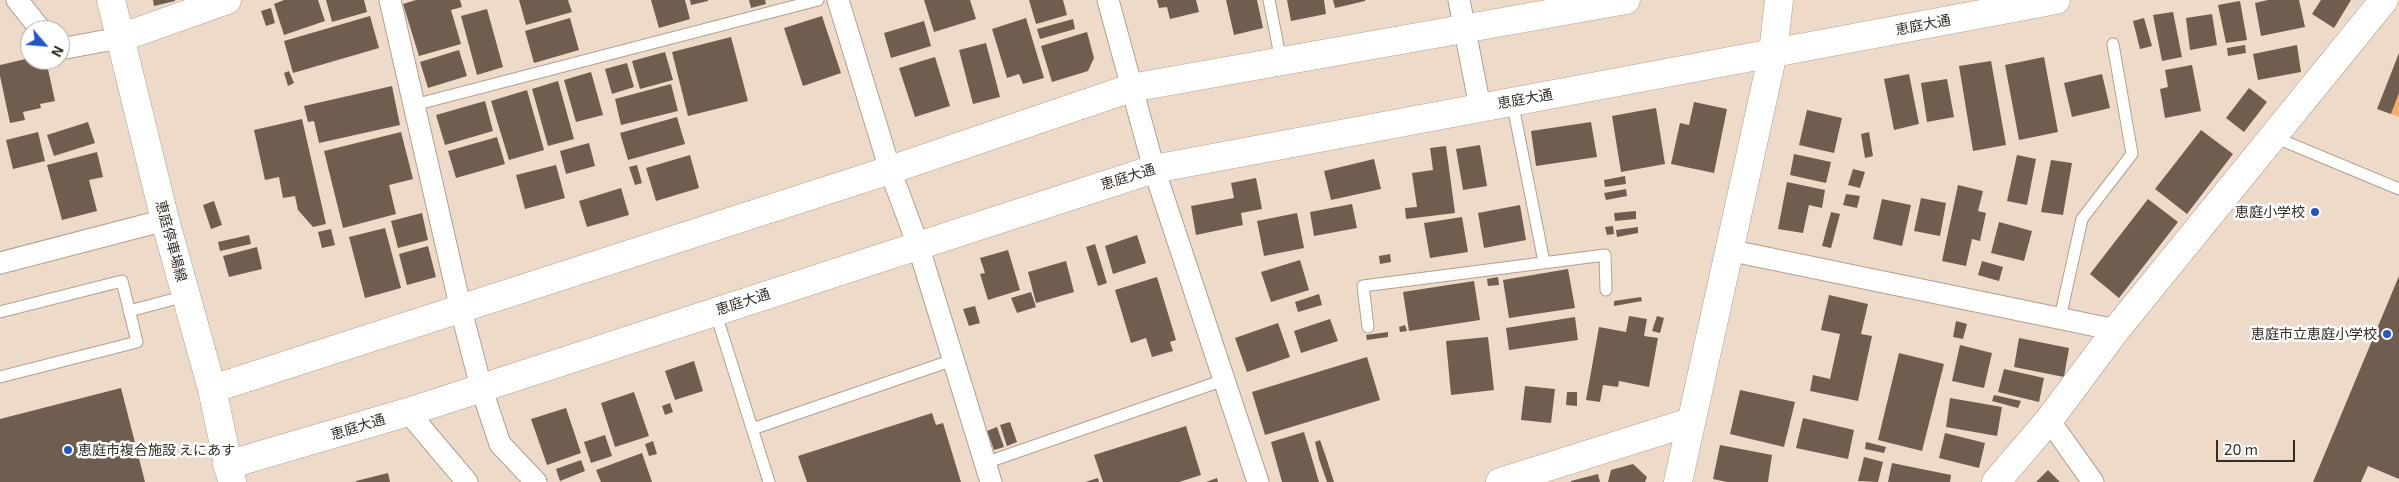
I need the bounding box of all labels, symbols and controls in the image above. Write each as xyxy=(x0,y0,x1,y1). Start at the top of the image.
street label: 恵庭大通 xyxy=(1894,11,1952,39)
north arrow xyxy=(20,20,70,70)
text: N xyxy=(48,43,68,60)
street label: 恵庭大通 xyxy=(1496,86,1554,112)
street label: 恵庭大通 xyxy=(1099,161,1157,193)
street label: 恵庭停車場線 xyxy=(152,198,190,284)
place label: 恵庭小学校 xyxy=(2235,204,2305,220)
marker: 恵庭小学校 xyxy=(2309,206,2321,218)
street label: 恵庭大通 xyxy=(714,285,772,319)
place label: 恵庭市立恵庭小学校 xyxy=(2251,326,2377,342)
marker: 恵庭市立恵庭小学校 xyxy=(2381,328,2393,340)
street label: 恵庭大通 xyxy=(329,411,387,443)
scale bar xyxy=(2219,430,2298,462)
text: 20 m xyxy=(2224,440,2258,458)
place label: 恵庭市複合施設 えにあす xyxy=(78,442,235,458)
marker: 恵庭市複合施設 えにあす xyxy=(62,444,74,456)

